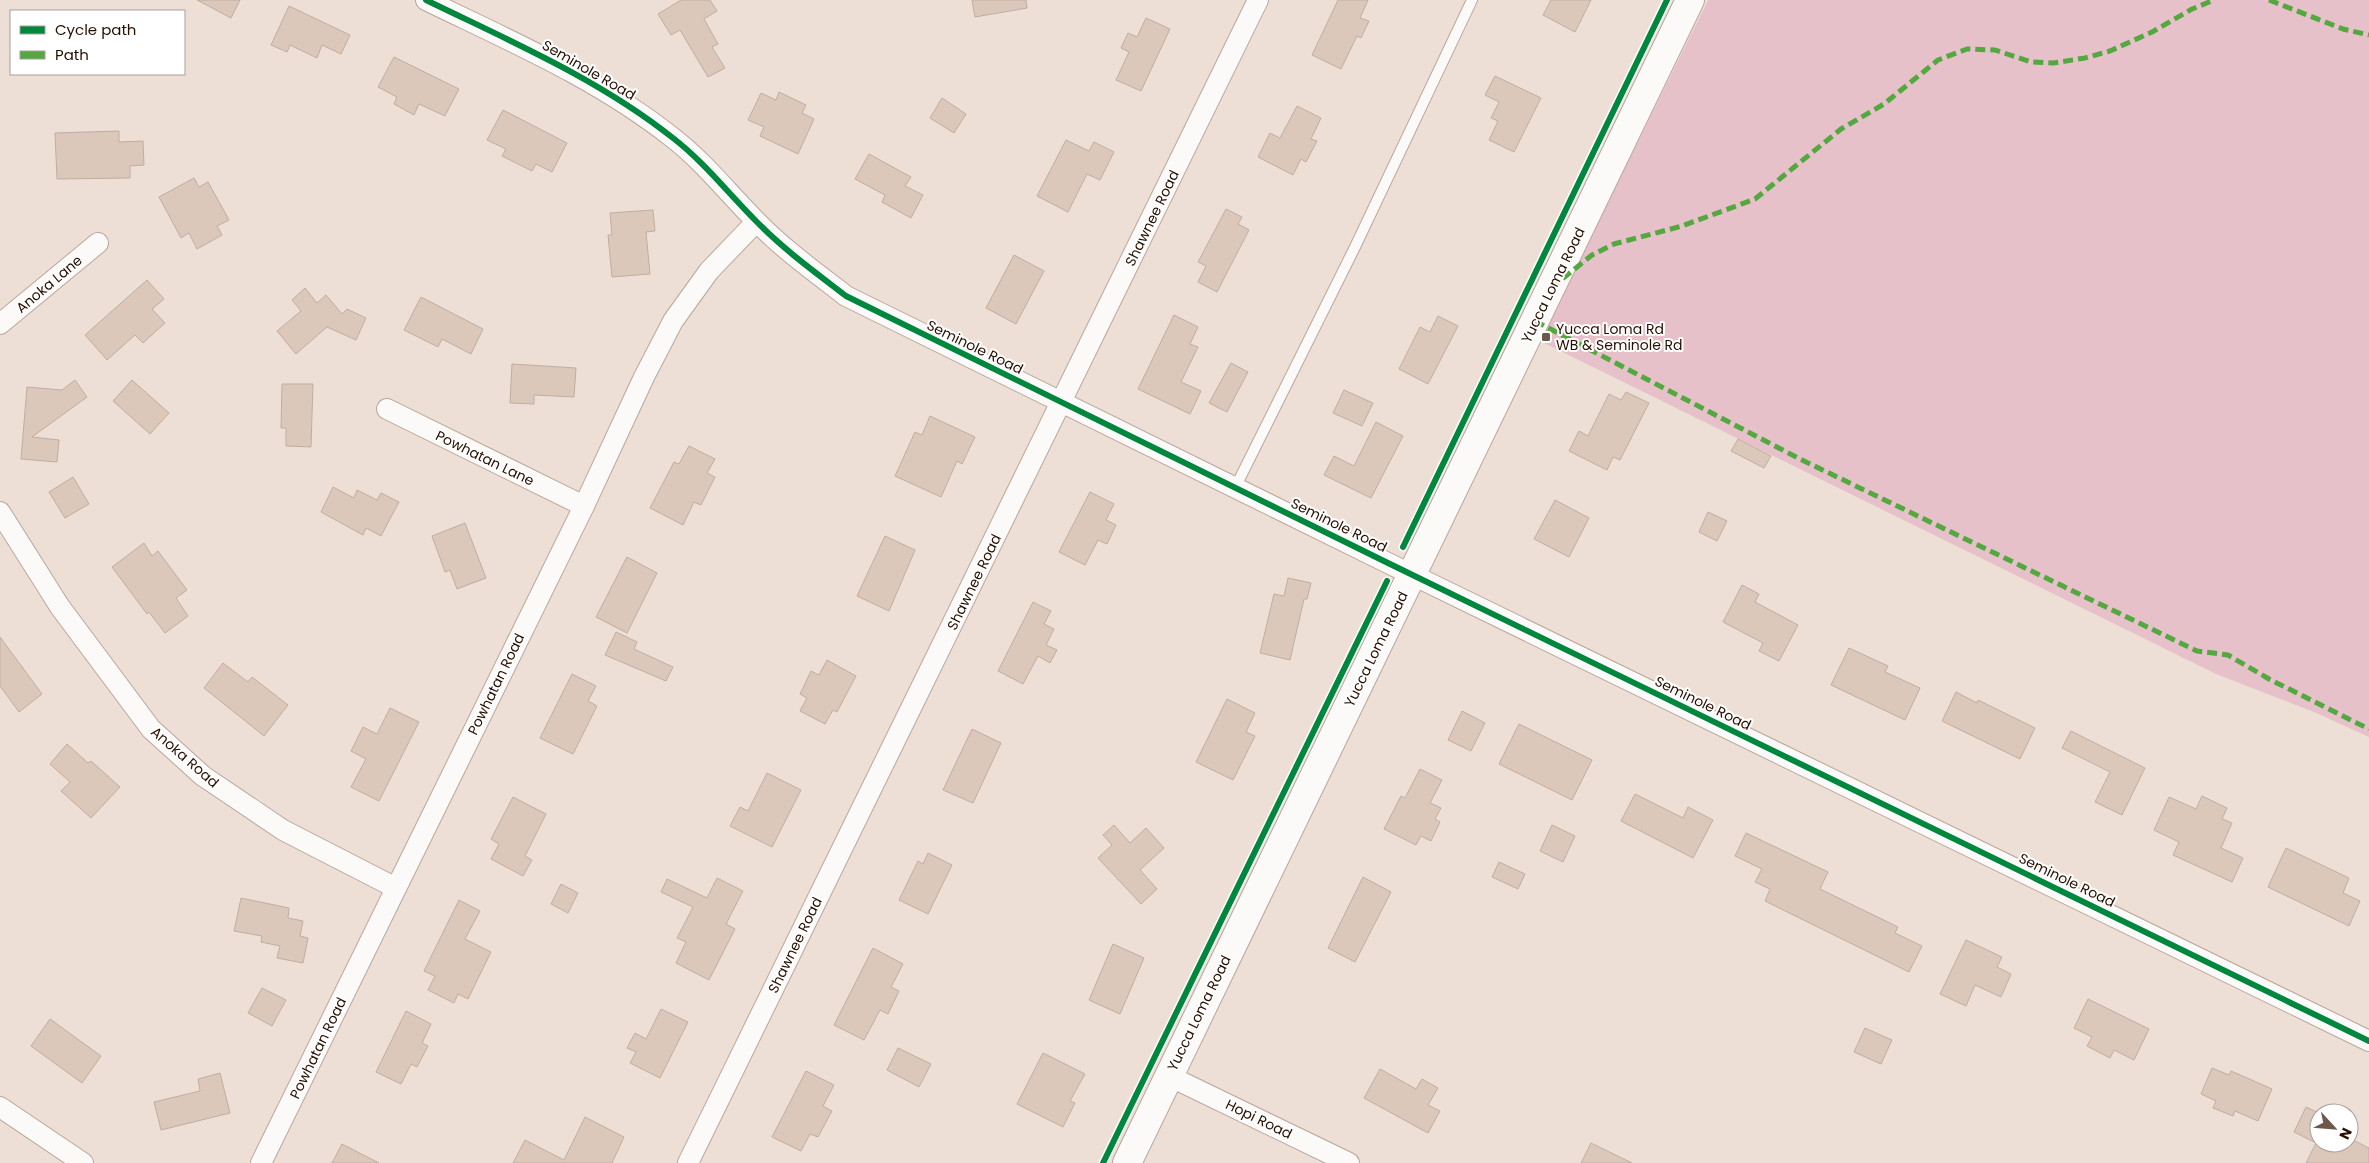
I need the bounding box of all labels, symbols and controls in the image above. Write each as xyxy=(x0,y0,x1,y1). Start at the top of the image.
legend xyxy=(10,10,185,75)
text: Cycle path xyxy=(55,19,136,40)
street label: Seminole Road xyxy=(539,35,639,105)
text: Path xyxy=(55,44,89,65)
street label: Shawnee Road xyxy=(1120,167,1184,269)
street label: Yucca Loma Road xyxy=(1516,224,1590,346)
street label: Anoka Lane xyxy=(12,250,87,318)
street label: Seminole Road xyxy=(923,315,1027,379)
place label: Yucca Loma Rd WB & Seminole Rd xyxy=(1556,319,1683,355)
marker: Yucca Loma Rd WB & Seminole Rd xyxy=(1540,331,1552,343)
street label: Powhatan Lane xyxy=(432,425,538,491)
street label: Seminole Road xyxy=(1287,493,1391,557)
street label: Shawnee Road xyxy=(942,531,1006,633)
street label: Yucca Loma Road xyxy=(1339,588,1413,710)
street label: Powhatan Road xyxy=(463,630,529,738)
street label: Seminole Road xyxy=(1651,671,1755,735)
street label: Anoka Road xyxy=(147,722,223,792)
street label: Seminole Road xyxy=(2015,848,2119,912)
street label: Shawnee Road xyxy=(763,894,827,996)
street label: Yucca Loma Road xyxy=(1162,952,1236,1074)
street label: Powhatan Road xyxy=(285,994,351,1102)
street label: Hopi Road xyxy=(1222,1094,1296,1144)
north arrow xyxy=(2309,1103,2359,1153)
text: N xyxy=(2334,1125,2357,1143)

